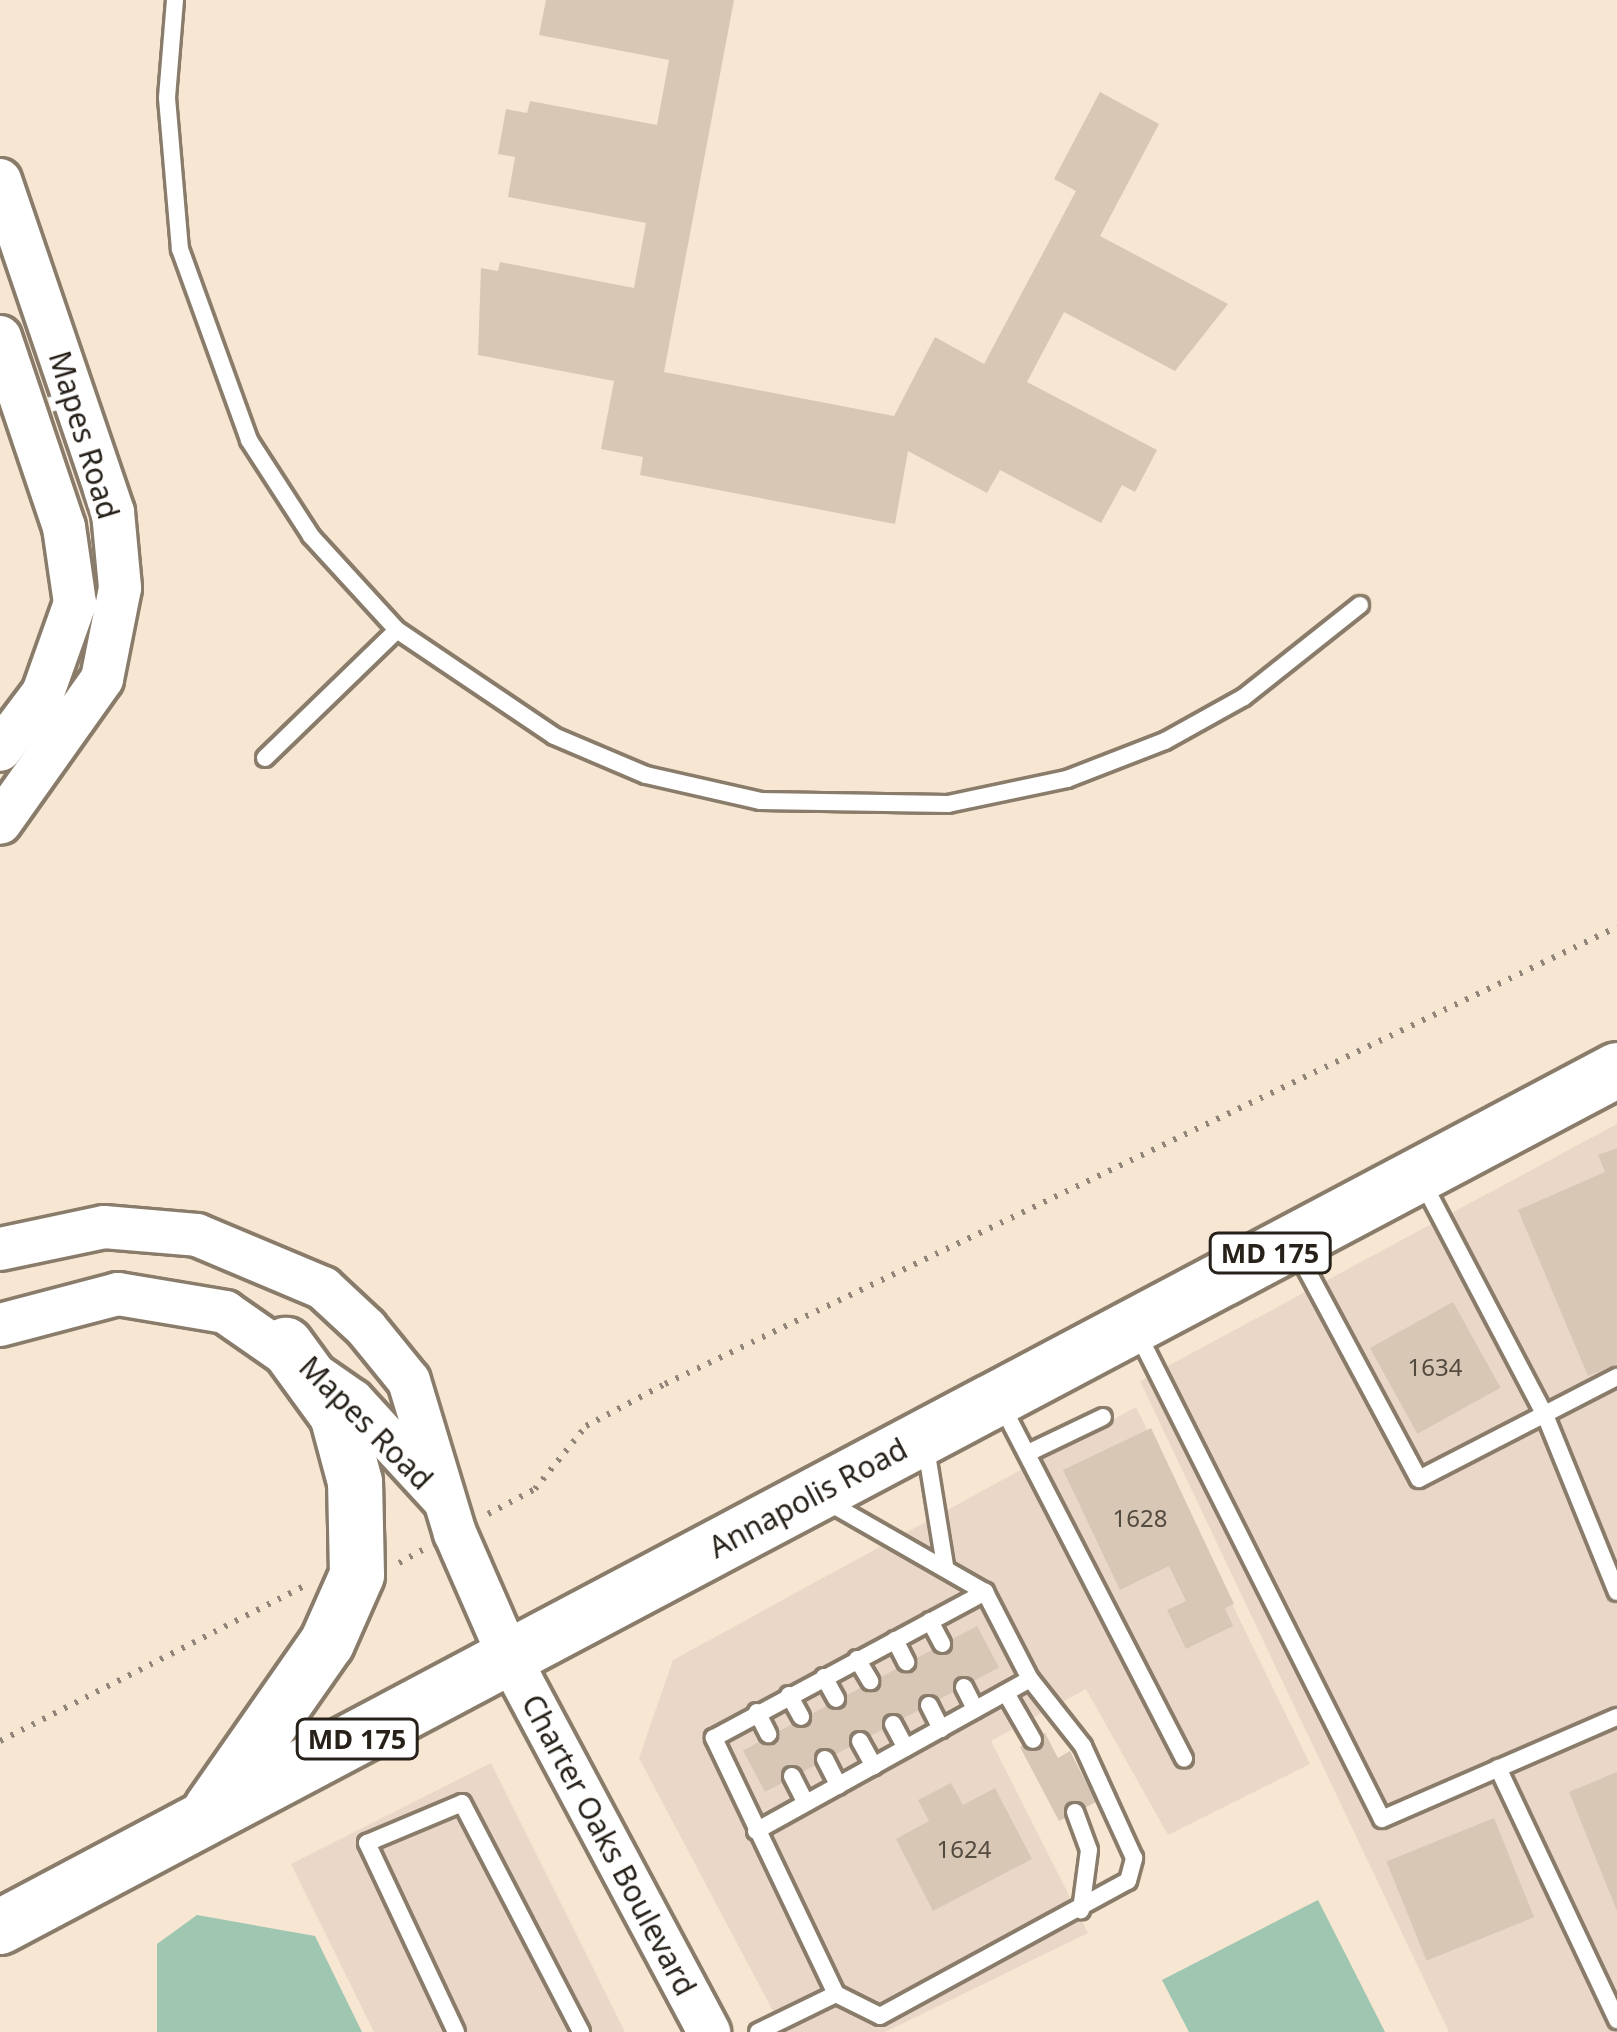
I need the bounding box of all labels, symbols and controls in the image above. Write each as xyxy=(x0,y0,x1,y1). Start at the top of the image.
street label: Mapes Road xyxy=(41,347,127,523)
road number: MD 175 xyxy=(1207,1232,1333,1274)
street label: Mapes Road xyxy=(292,1349,440,1497)
house number: 1634 xyxy=(1408,1353,1462,1381)
street label: Annapolis Road xyxy=(703,1431,913,1565)
house number: 1628 xyxy=(1113,1504,1167,1532)
street label: Charter Oaks Boulevard xyxy=(514,1688,704,2002)
road number: MD 175 xyxy=(294,1718,420,1760)
house number: 1624 xyxy=(937,1835,991,1863)

